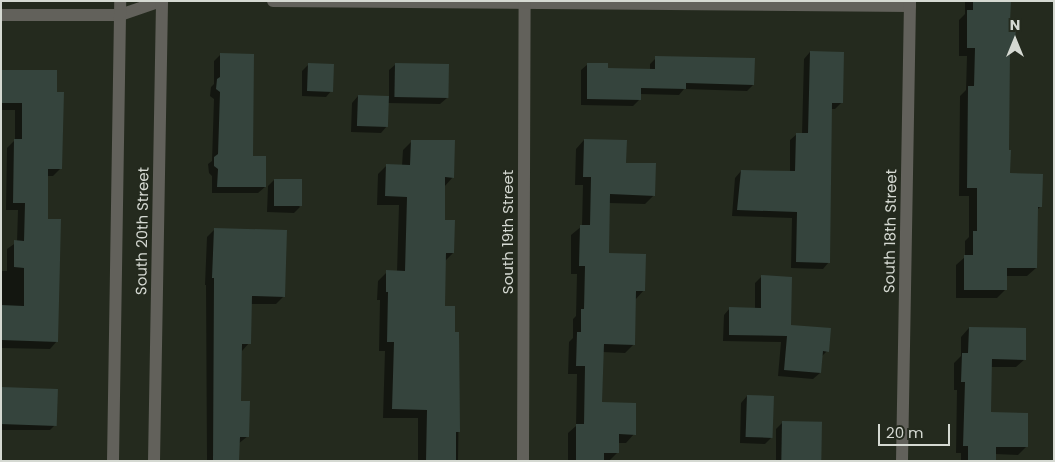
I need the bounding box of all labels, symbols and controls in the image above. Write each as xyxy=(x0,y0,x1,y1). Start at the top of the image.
north arrow xyxy=(990,15,1040,65)
text: N xyxy=(1010,15,1020,35)
street label: South 20th Street xyxy=(132,167,152,295)
street label: South 18th Street xyxy=(880,169,900,293)
street label: South 19th Street xyxy=(499,170,517,294)
scale bar xyxy=(880,414,952,446)
text: 20 m xyxy=(886,422,924,443)

